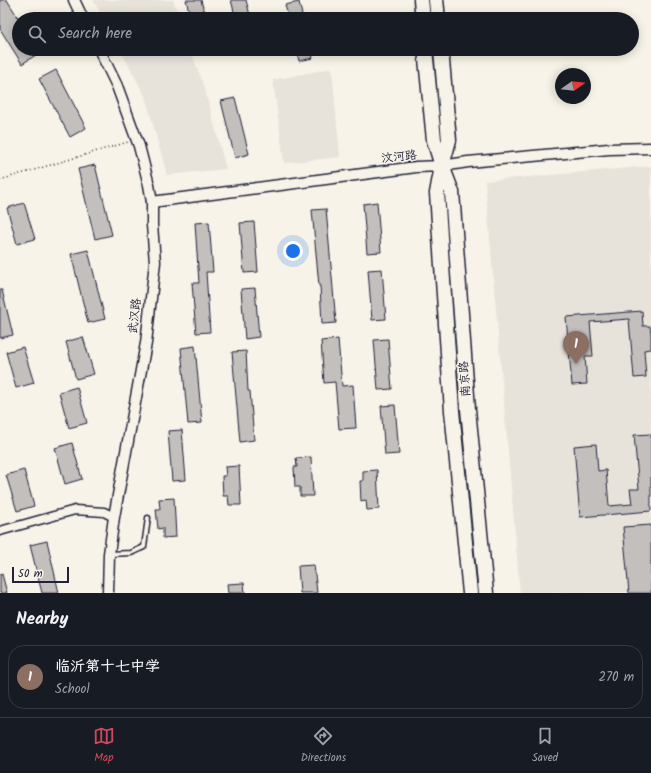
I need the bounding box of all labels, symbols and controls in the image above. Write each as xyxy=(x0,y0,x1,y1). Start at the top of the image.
search box xyxy=(12,12,639,56)
text: Search here xyxy=(58,22,132,46)
icon: search xyxy=(26,23,48,45)
north arrow xyxy=(555,68,591,104)
street label: 汶河路 xyxy=(380,146,418,168)
your location xyxy=(283,241,303,261)
street label: 武汉路 xyxy=(124,297,146,335)
pin: 1 xyxy=(563,331,589,364)
street label: 南京路 xyxy=(454,360,476,398)
scale bar xyxy=(12,565,69,584)
text: 50 m xyxy=(18,565,43,583)
text: Nearby xyxy=(16,606,68,633)
text: 临沂第十七中学 xyxy=(55,655,160,679)
text: 1 xyxy=(28,667,32,688)
text: 270 m xyxy=(598,667,634,688)
text: School xyxy=(55,679,90,700)
tab: Map xyxy=(93,725,115,767)
tab: Directions xyxy=(301,725,346,767)
tab: Saved xyxy=(532,725,558,767)

